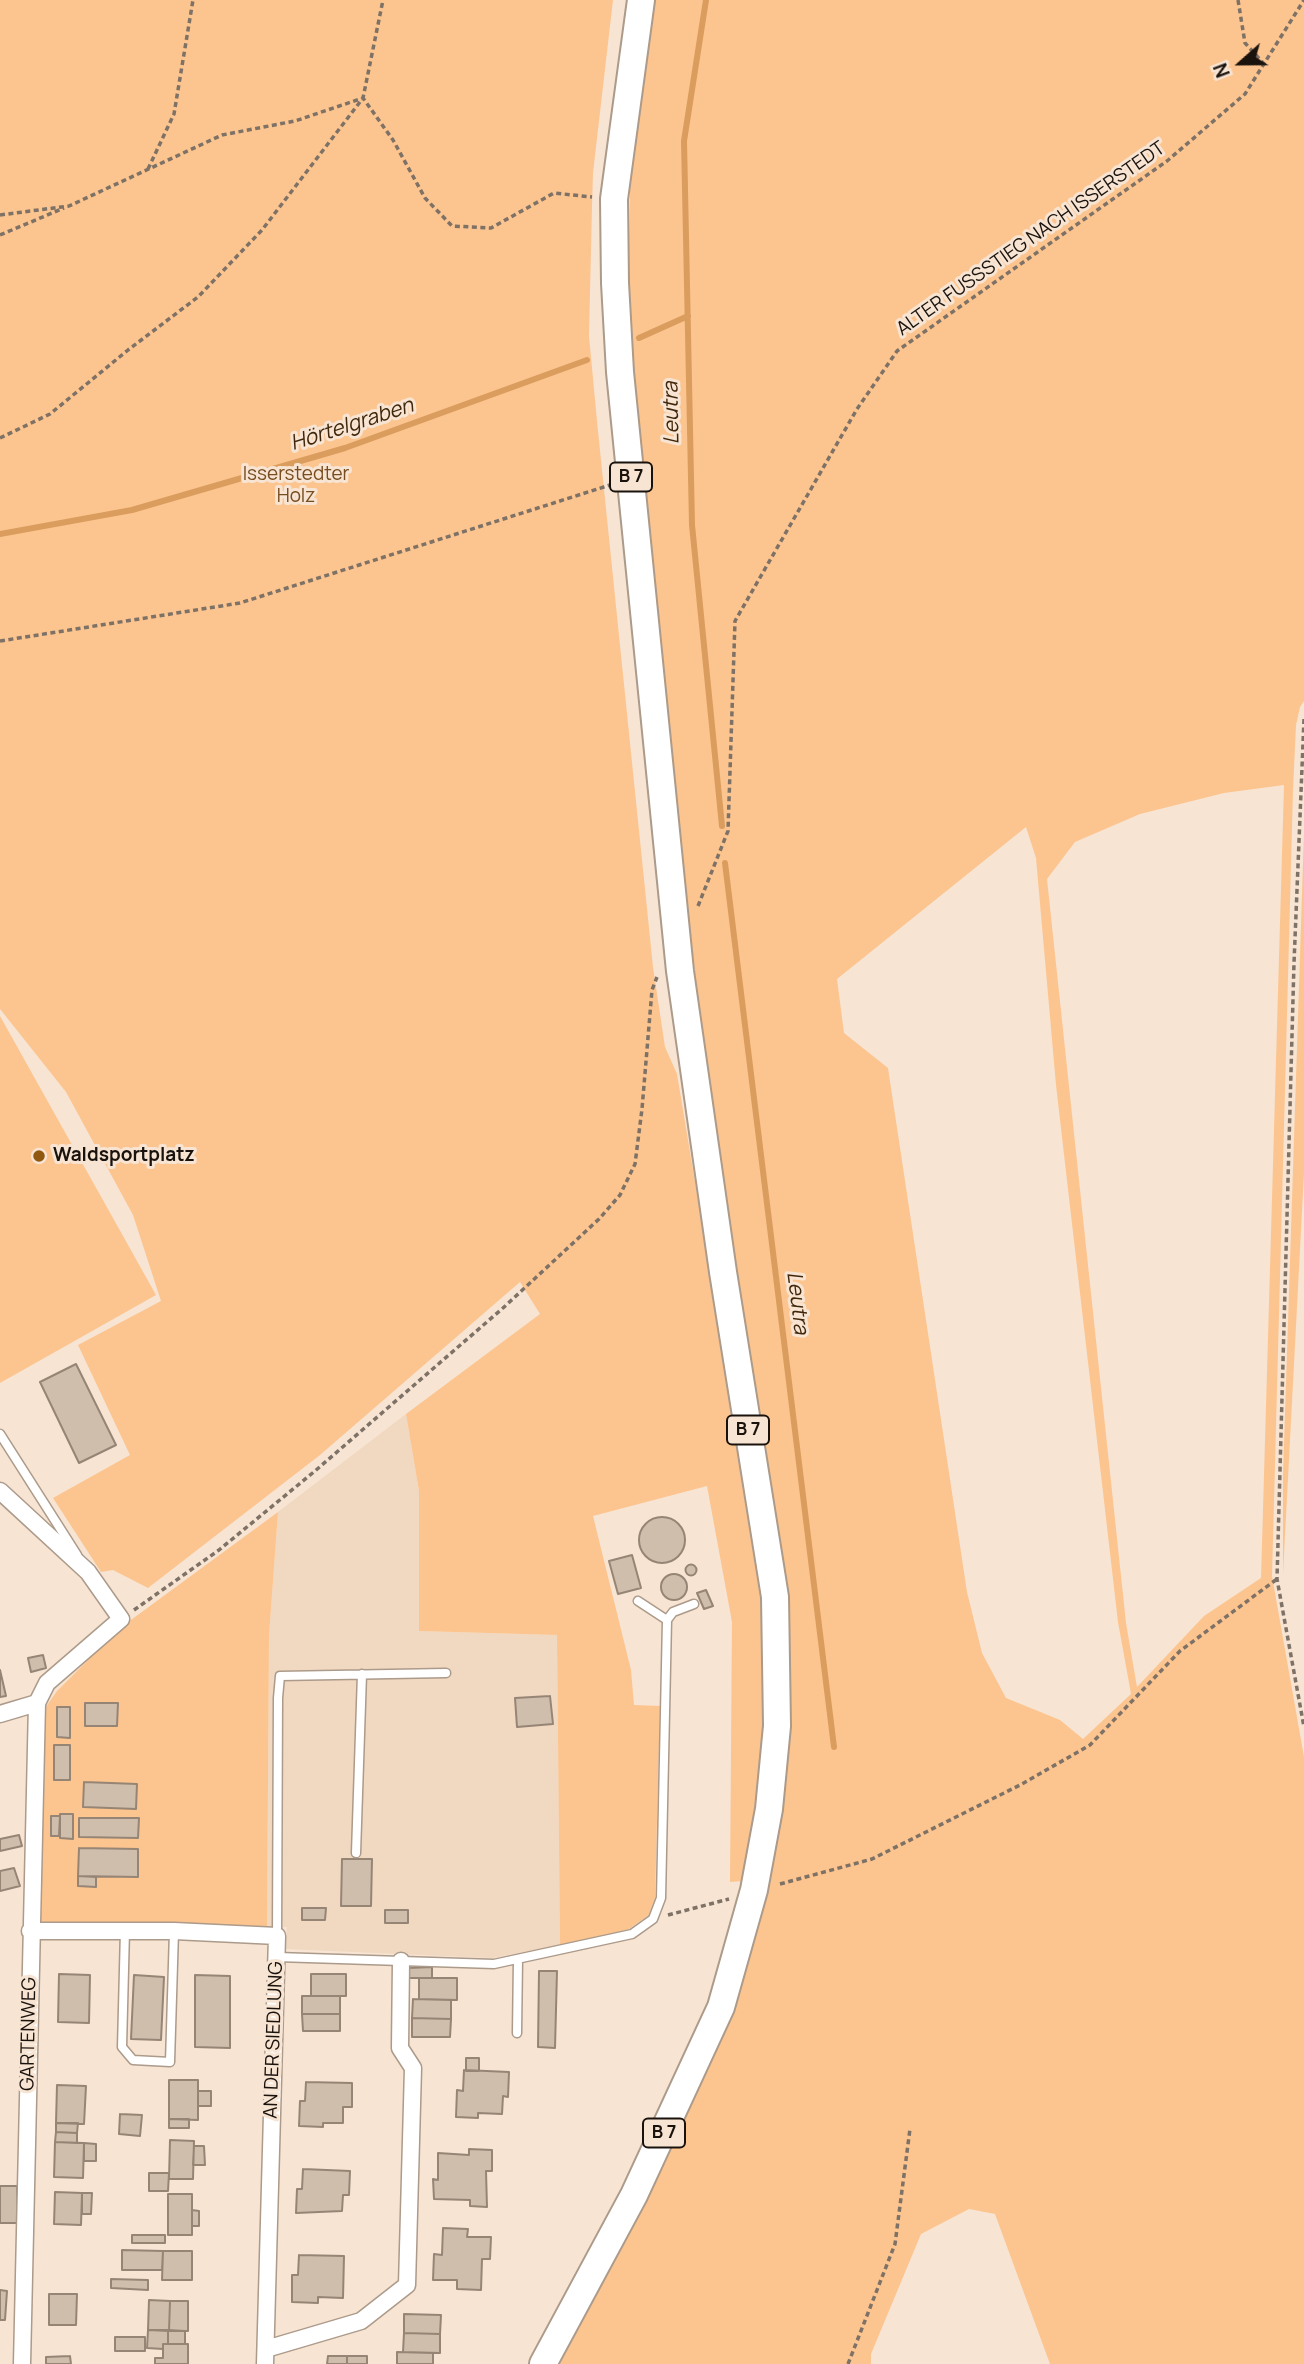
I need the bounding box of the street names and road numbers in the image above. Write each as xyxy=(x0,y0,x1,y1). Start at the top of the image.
street label: ALTER FUSSSTIEG NACH ISSERSTEDT xyxy=(892,137,1170,341)
road number: B 7 xyxy=(610,462,652,491)
road number: B 7 xyxy=(727,1415,769,1444)
street label: AN DER SIEDLUNG xyxy=(260,1961,288,2119)
street label: GARTENWEG xyxy=(17,1977,41,2091)
road number: B 7 xyxy=(643,2118,685,2148)

